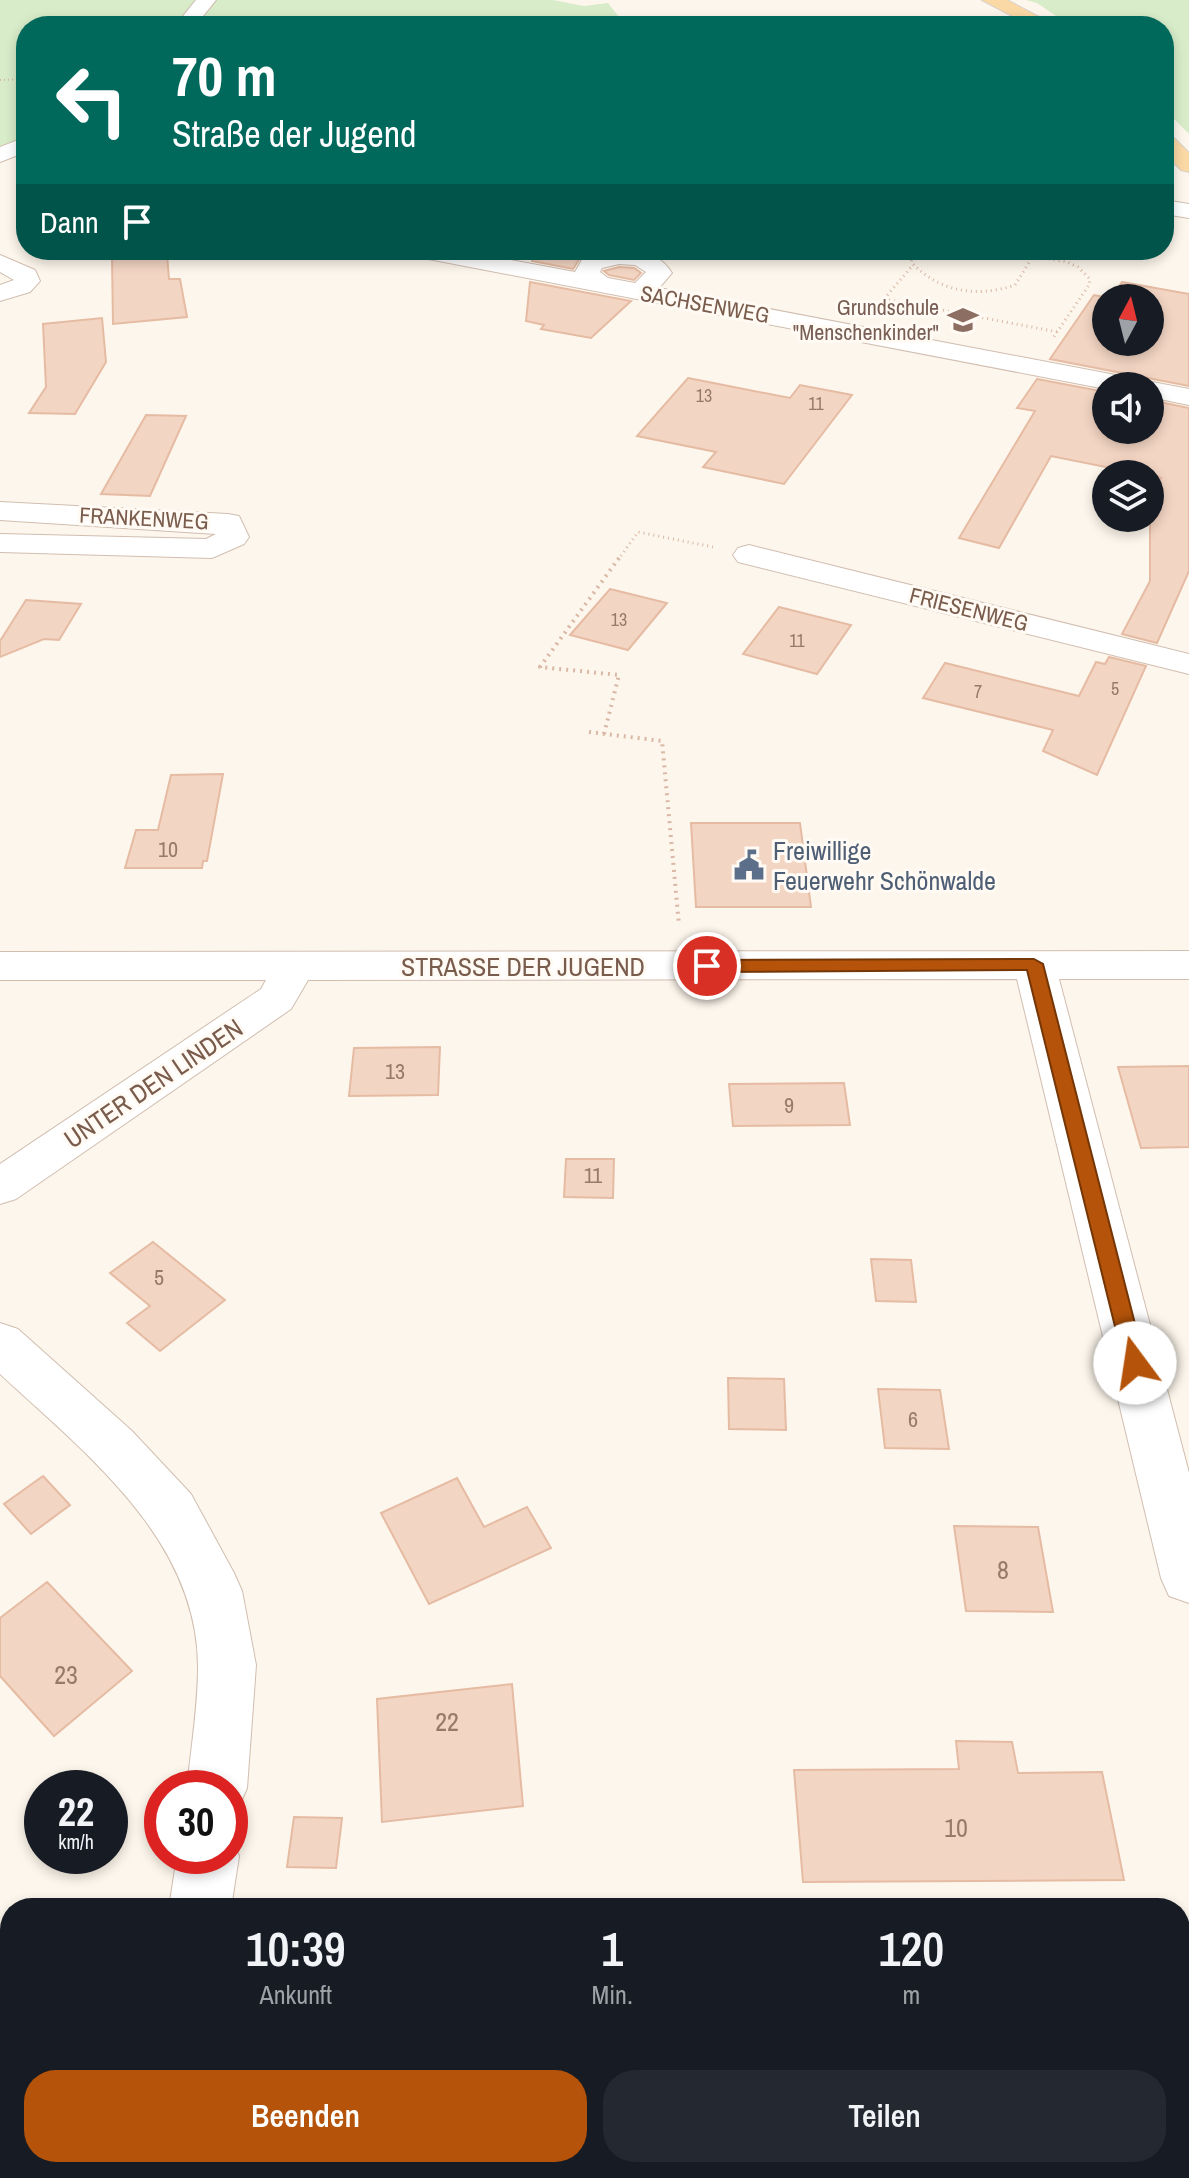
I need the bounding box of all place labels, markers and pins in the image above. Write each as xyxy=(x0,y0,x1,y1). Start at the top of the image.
place label: Grundschule "Menschenkinder" xyxy=(793,292,939,347)
school or university icon: Grundschule "Menschenkinder" xyxy=(946,303,980,337)
place label: Freiwillige Feuerwehr Schönwalde xyxy=(773,833,996,898)
public building icon: Freiwillige Feuerwehr Schönwalde xyxy=(732,848,766,882)
pin xyxy=(673,932,741,1000)

